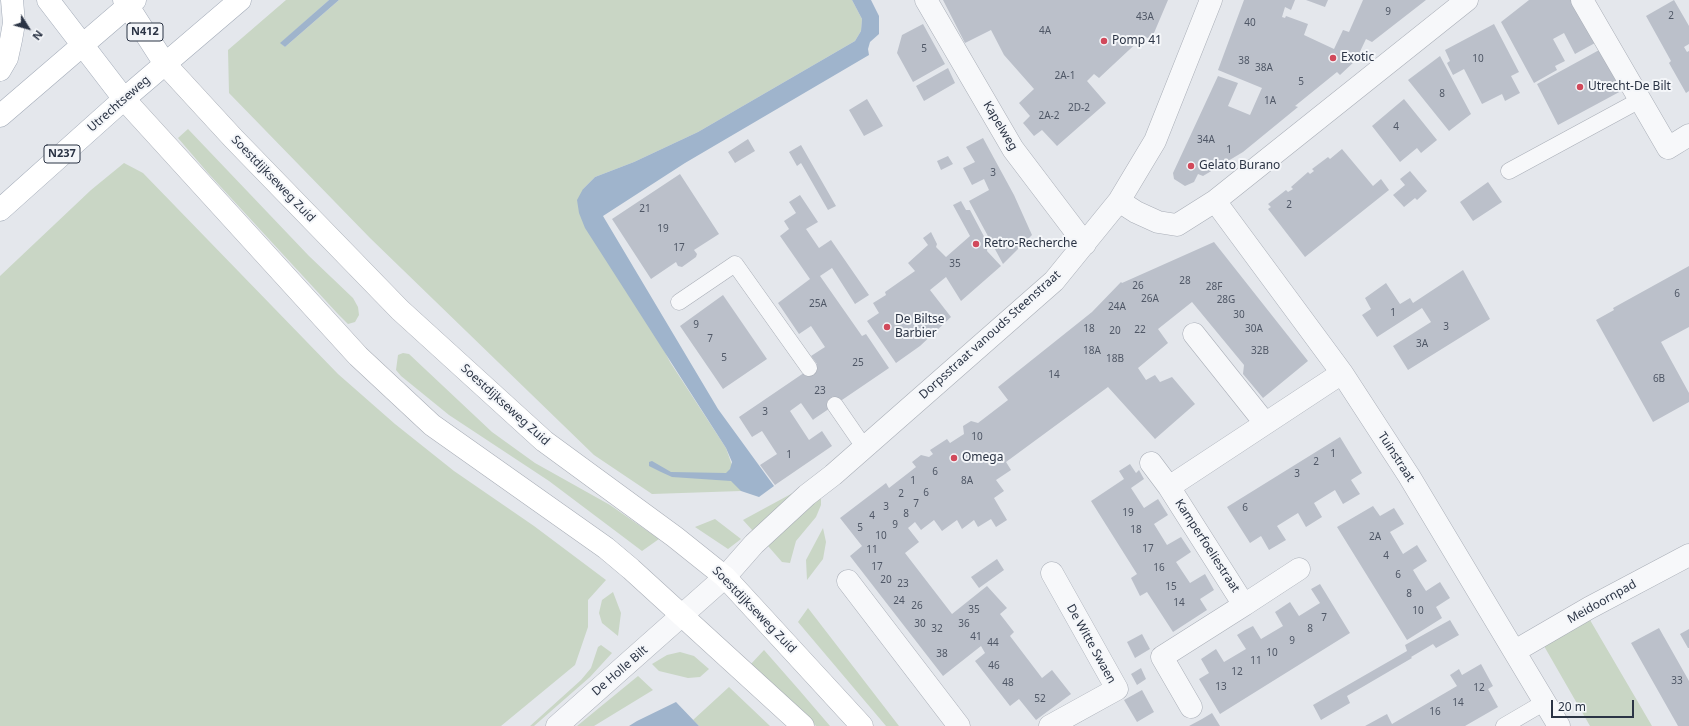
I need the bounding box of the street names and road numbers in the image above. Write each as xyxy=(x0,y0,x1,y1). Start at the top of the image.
road number: N412 xyxy=(127,23,163,41)
street label: Utrechtseweg xyxy=(85,73,153,135)
street label: Kapelweg xyxy=(980,99,1020,153)
street label: Soestdijkseweg Zuid xyxy=(228,133,318,225)
road number: N237 xyxy=(44,145,80,163)
street label: Dorpsstraat vanouds Steenstraat xyxy=(916,268,1064,402)
street label: Soestdijkseweg Zuid xyxy=(458,361,552,449)
street label: Tuinstraat xyxy=(1375,429,1417,485)
street label: Kamperfoeliestraat xyxy=(1171,497,1243,595)
street label: Soestdijkseweg Zuid xyxy=(709,564,799,656)
street label: Meidoornpad xyxy=(1565,577,1639,627)
street label: De Witte Swaen xyxy=(1063,602,1119,686)
street label: De Holle Bilt xyxy=(589,643,651,699)

